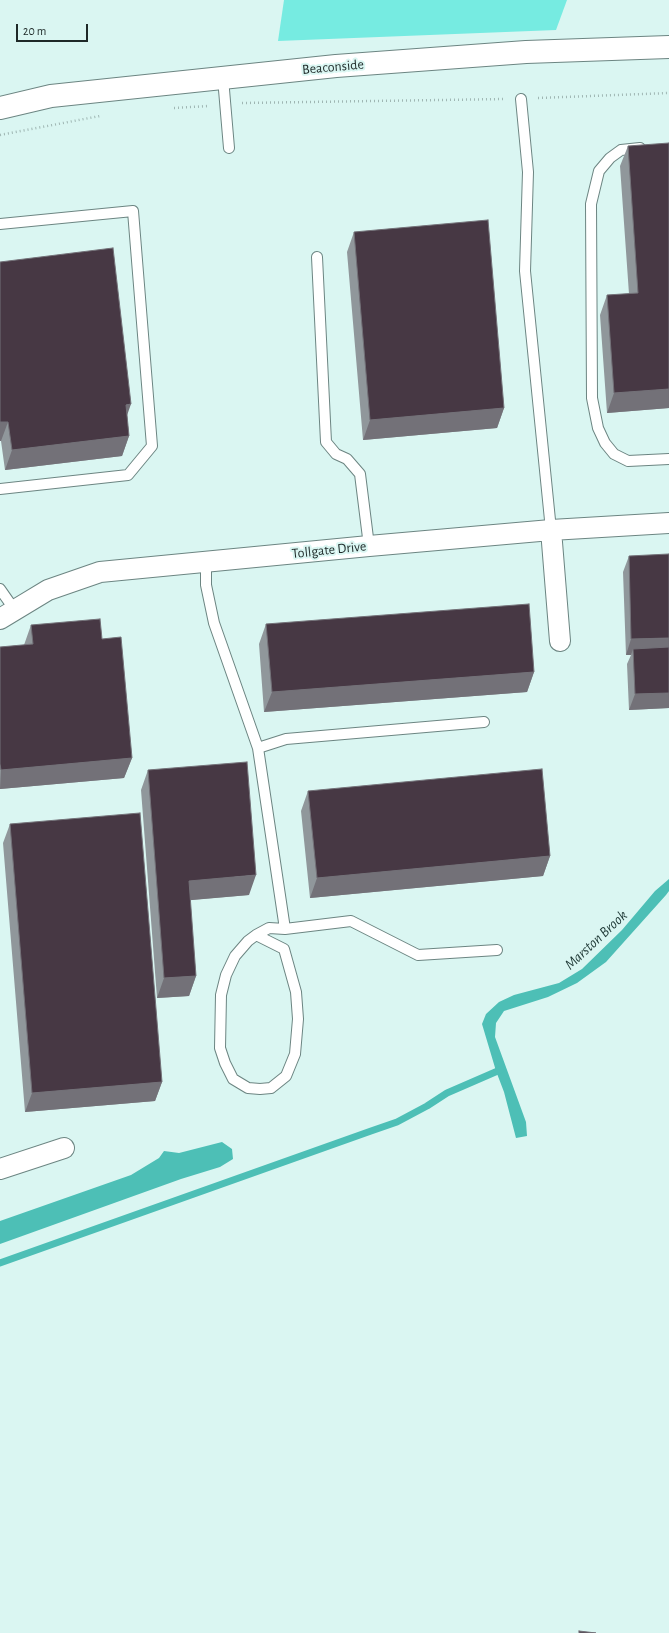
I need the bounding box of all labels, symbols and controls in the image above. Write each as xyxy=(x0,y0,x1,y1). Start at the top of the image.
scale bar xyxy=(18,16,90,42)
text: 20 m xyxy=(23,25,46,37)
street label: Beaconside xyxy=(301,56,365,78)
street label: Tollgate Drive xyxy=(291,538,367,562)
water label: Marston Brook xyxy=(561,906,631,974)

